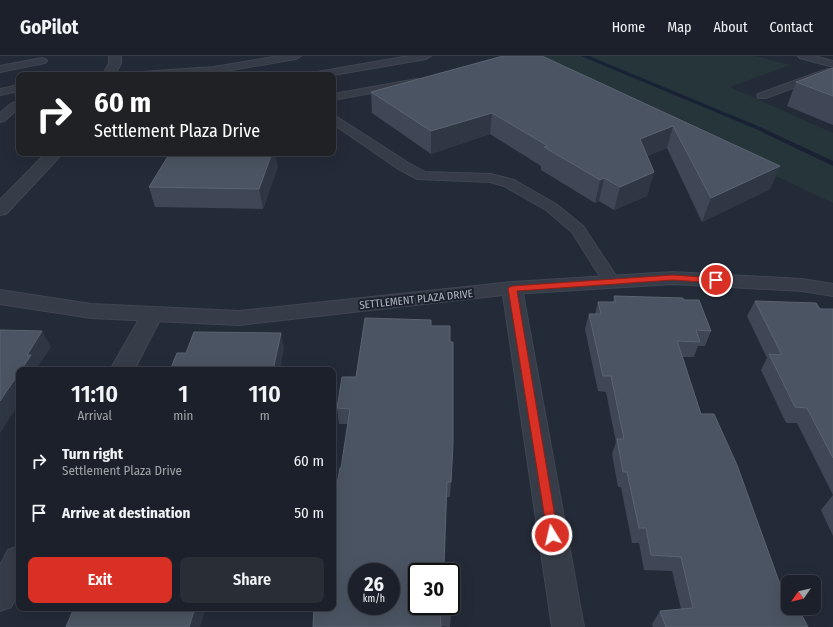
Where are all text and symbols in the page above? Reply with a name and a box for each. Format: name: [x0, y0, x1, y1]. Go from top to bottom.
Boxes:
text: GoPilot: [20, 16, 79, 39]
text: Home: [612, 19, 645, 36]
text: Map: [667, 19, 691, 36]
text: About: [713, 19, 748, 36]
text: Contact: [770, 19, 813, 36]
text: 60 m: [94, 86, 151, 119]
icon: right: [28, 88, 80, 140]
text: Settlement Plaza Drive: [94, 120, 260, 142]
pin: [699, 263, 733, 297]
icon: arrive: [705, 269, 727, 291]
street label: SETTLEMENT PLAZA DRIVE: [359, 287, 474, 312]
text: 11:10: [71, 380, 118, 408]
text: 1: [178, 380, 188, 408]
text: 110: [248, 380, 281, 408]
text: Arrival: [77, 408, 112, 423]
text: min: [173, 408, 193, 423]
text: m: [260, 408, 270, 423]
text: Turn right: [62, 445, 123, 463]
icon: right: [28, 450, 50, 472]
text: 60 m: [294, 452, 324, 470]
text: Settlement Plaza Drive: [62, 463, 182, 478]
icon: arrive: [28, 502, 50, 524]
text: Arrive at destination: [62, 504, 190, 522]
text: 50 m: [294, 504, 324, 522]
position arrow: [531, 514, 573, 556]
button: Exit: [28, 557, 172, 603]
button: Share: [180, 557, 324, 603]
speed limit sign: 30: [408, 563, 460, 615]
text: 26: [364, 572, 384, 596]
north arrow: [781, 575, 821, 615]
map controls: [781, 575, 821, 615]
text: km/h: [363, 593, 385, 605]

